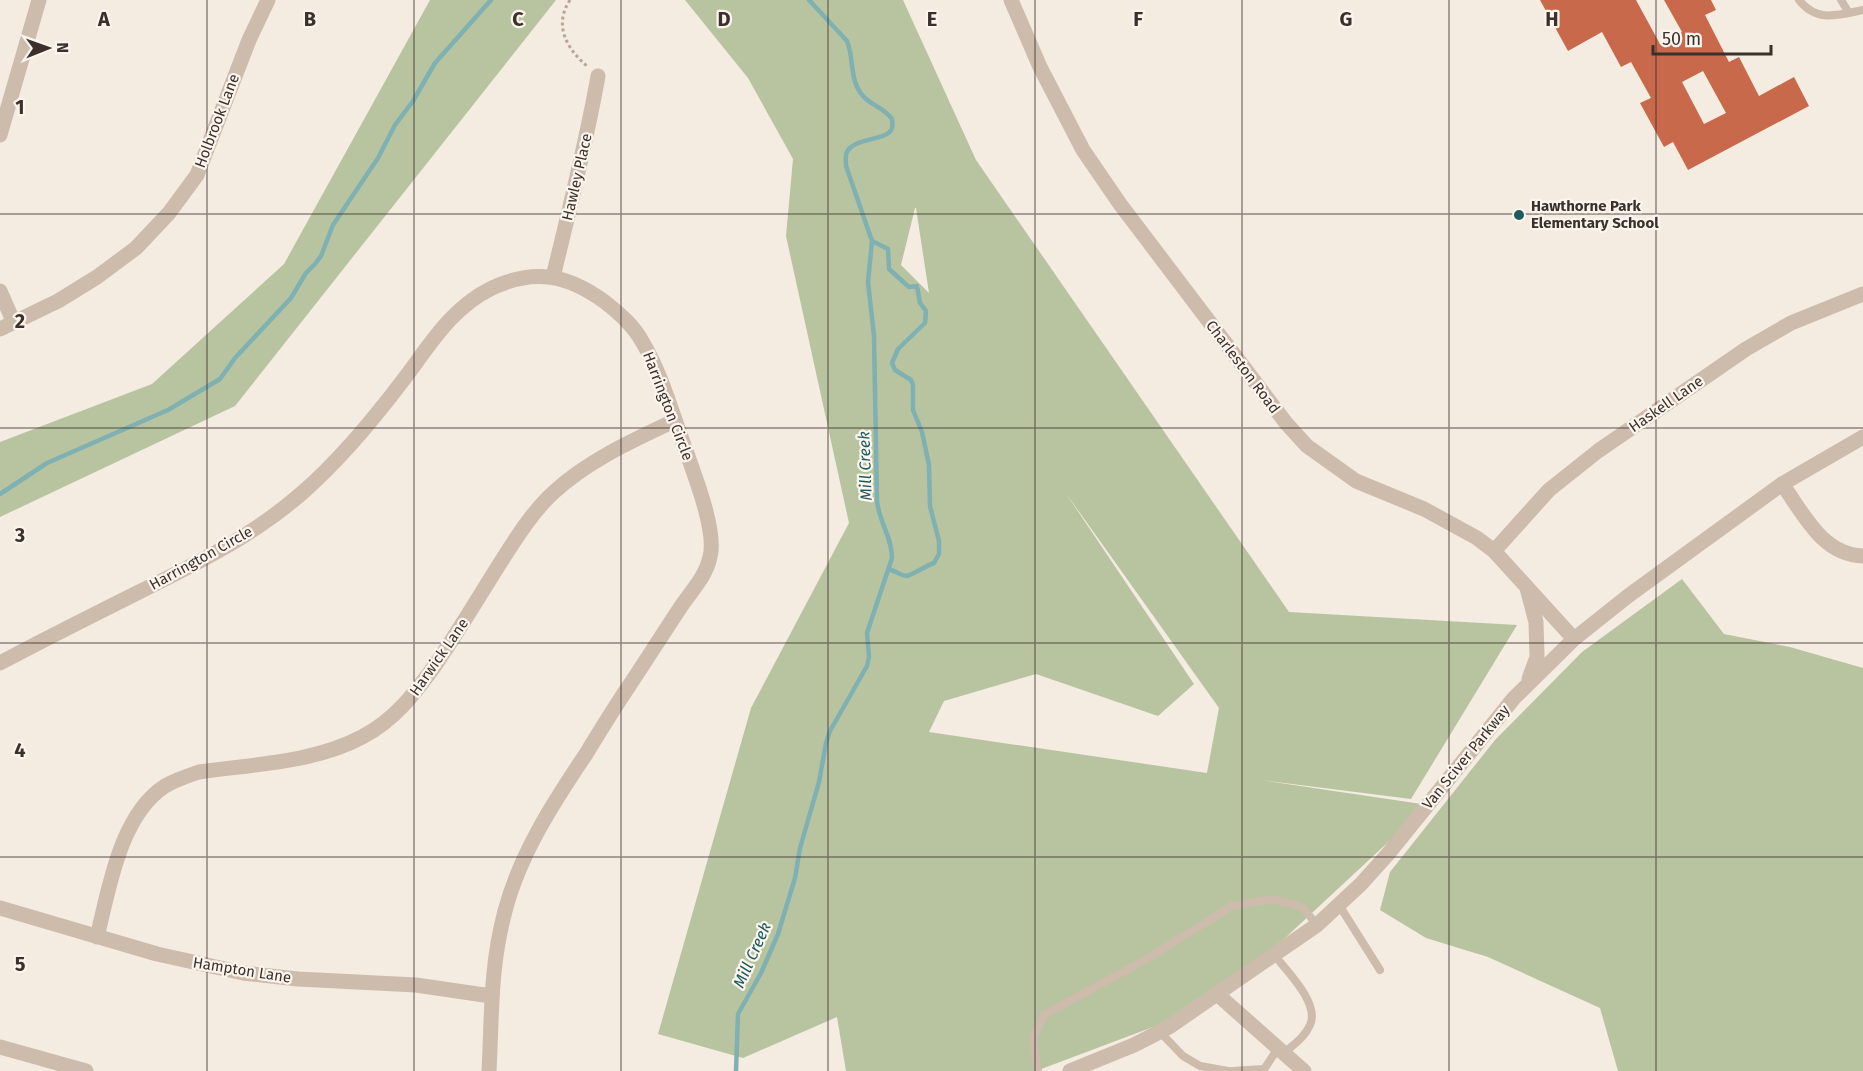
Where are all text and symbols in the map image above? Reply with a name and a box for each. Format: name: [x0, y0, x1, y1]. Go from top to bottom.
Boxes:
text: A: [97, 7, 111, 31]
text: B: [304, 7, 316, 31]
text: C: [512, 7, 524, 31]
text: D: [717, 7, 731, 31]
text: E: [927, 7, 937, 31]
text: F: [1133, 7, 1143, 31]
text: G: [1340, 7, 1352, 31]
text: H: [1545, 7, 1559, 31]
north arrow: [18, 18, 78, 78]
scale bar: [1653, 18, 1772, 56]
text: 50 m: [1662, 28, 1701, 50]
text: N: [53, 42, 72, 53]
street label: Holbrook Lane: [191, 71, 243, 171]
text: 1: [15, 95, 25, 119]
street label: Hawley Place: [558, 132, 596, 222]
place label: Hawthorne Park Elementary School: [1531, 197, 1659, 232]
marker: Hawthorne Park Elementary School: [1512, 208, 1526, 222]
text: 2: [15, 309, 25, 333]
street label: Charleston Road: [1202, 317, 1284, 417]
street label: Harrington Circle: [639, 349, 697, 463]
street label: Haskell Lane: [1626, 372, 1706, 436]
water label: Mill Creek: [854, 431, 876, 501]
street label: Harrington Circle: [146, 522, 256, 594]
text: 3: [14, 523, 25, 547]
street label: Harwick Lane: [406, 615, 472, 699]
street label: Van Sciver Parkway: [1418, 701, 1514, 813]
text: 4: [14, 738, 26, 762]
water label: Mill Creek: [729, 919, 775, 991]
text: 5: [15, 952, 26, 976]
street label: Hampton Lane: [192, 953, 292, 987]

